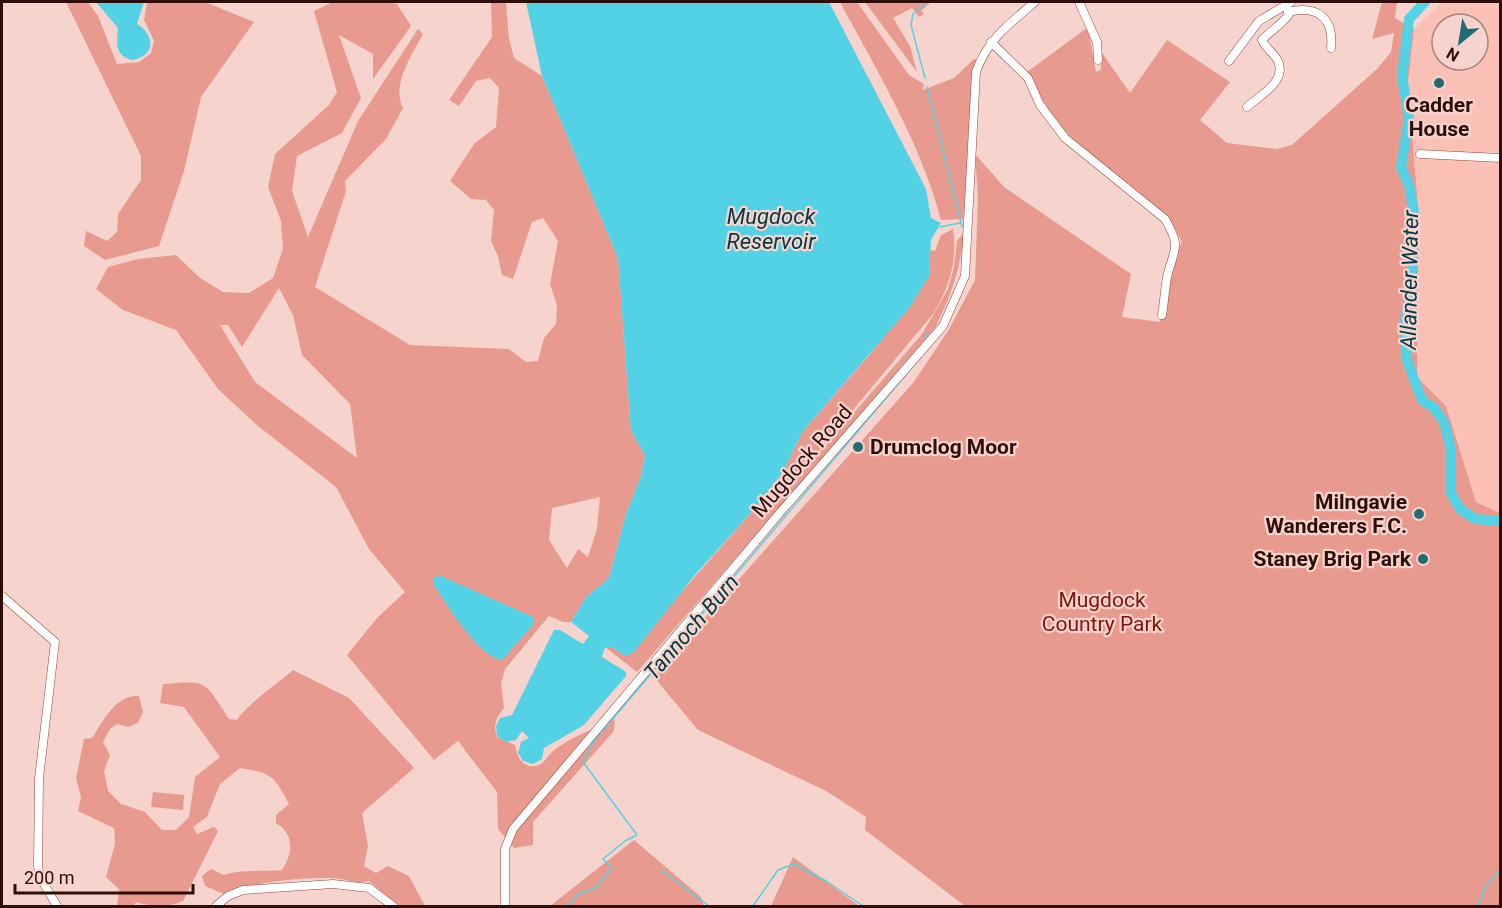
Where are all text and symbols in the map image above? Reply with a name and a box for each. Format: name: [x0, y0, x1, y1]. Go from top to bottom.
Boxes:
north arrow: [1430, 12, 1490, 72]
text: N: [1443, 44, 1462, 66]
marker: Cadder House: [1432, 76, 1446, 90]
place label: Cadder House: [1405, 93, 1473, 141]
water label: Mugdock Reservoir: [727, 204, 816, 254]
water label: Allander Water: [1396, 209, 1423, 351]
street label: Mugdock Road: [747, 400, 857, 522]
place label: Drumclog Moor: [870, 435, 1017, 459]
marker: Drumclog Moor: [851, 440, 865, 454]
place label: Milngavie Wanderers F.C.: [1265, 490, 1407, 538]
marker: Milngavie Wanderers F.C.: [1412, 507, 1426, 521]
place label: Staney Brig Park: [1254, 547, 1412, 571]
marker: Staney Brig Park: [1416, 552, 1430, 566]
water label: Tannoch Burn: [639, 570, 744, 685]
park label: Mugdock Country Park: [1042, 588, 1163, 636]
scale bar: [15, 857, 194, 895]
text: 200 m: [24, 867, 75, 888]

